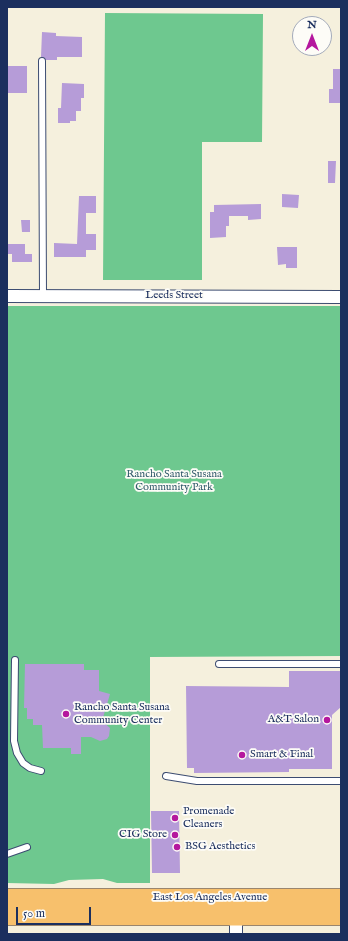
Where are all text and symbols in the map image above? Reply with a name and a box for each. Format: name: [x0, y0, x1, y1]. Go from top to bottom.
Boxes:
north arrow: [292, 16, 332, 56]
text: N: [307, 18, 317, 32]
street label: Leeds Street: [145, 289, 203, 303]
park label: Rancho Santa Susana Community Park: [126, 468, 222, 494]
place label: Rancho Santa Susana Community Center: [74, 701, 170, 727]
marker: Rancho Santa Susana Community Center: [61, 709, 71, 719]
place label: A&T Salon: [268, 713, 319, 727]
marker: A&T Salon: [322, 715, 332, 725]
place label: Smart & Final: [250, 748, 313, 762]
marker: Smart & Final: [237, 750, 247, 760]
place label: Promenade Cleaners: [183, 805, 234, 831]
marker: Promenade Cleaners: [170, 813, 180, 823]
place label: CIG Store: [119, 828, 167, 842]
marker: CIG Store: [170, 830, 180, 840]
place label: BSG Aesthetics: [185, 840, 255, 854]
marker: BSG Aesthetics: [172, 842, 182, 852]
street label: East Los Angeles Avenue: [153, 891, 267, 905]
scale bar: [18, 899, 93, 925]
text: 50 m: [23, 906, 45, 921]

